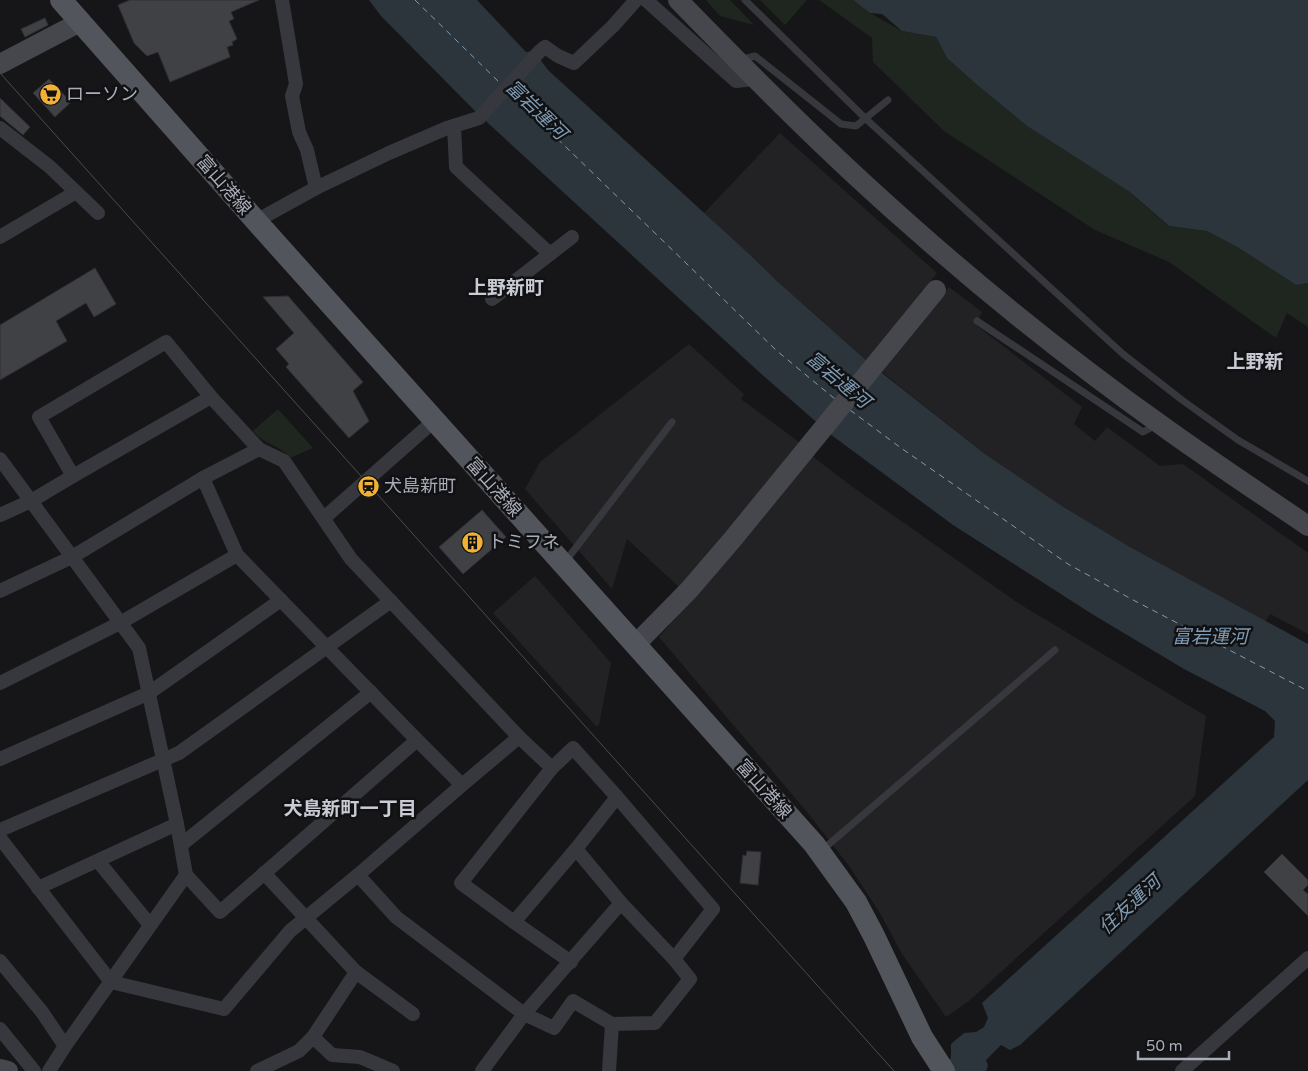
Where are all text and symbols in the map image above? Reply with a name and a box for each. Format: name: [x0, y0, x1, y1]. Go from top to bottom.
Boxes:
water label: 富岩運河: [501, 76, 574, 147]
supermarket icon: ローソン: [38, 82, 62, 106]
place label: ローソン: [66, 83, 138, 105]
street label: 富山港線: [192, 151, 256, 219]
district label: 上野新町: [468, 277, 544, 299]
water label: 富岩運河: [802, 347, 877, 415]
district label: 上野新: [1226, 351, 1284, 373]
street label: 富山港線: [462, 453, 526, 521]
station icon: 犬島新町: [356, 474, 380, 498]
place label: 犬島新町: [384, 475, 456, 497]
building icon: トミフネ: [460, 530, 484, 554]
place label: トミフネ: [488, 531, 560, 553]
water label: 富岩運河: [1172, 626, 1252, 648]
street label: 富山港線: [732, 755, 796, 823]
district label: 犬島新町一丁目: [283, 798, 417, 820]
water label: 住友運河: [1095, 868, 1168, 939]
scale bar: [1138, 1028, 1229, 1060]
text: 50 m: [1146, 1037, 1183, 1055]

